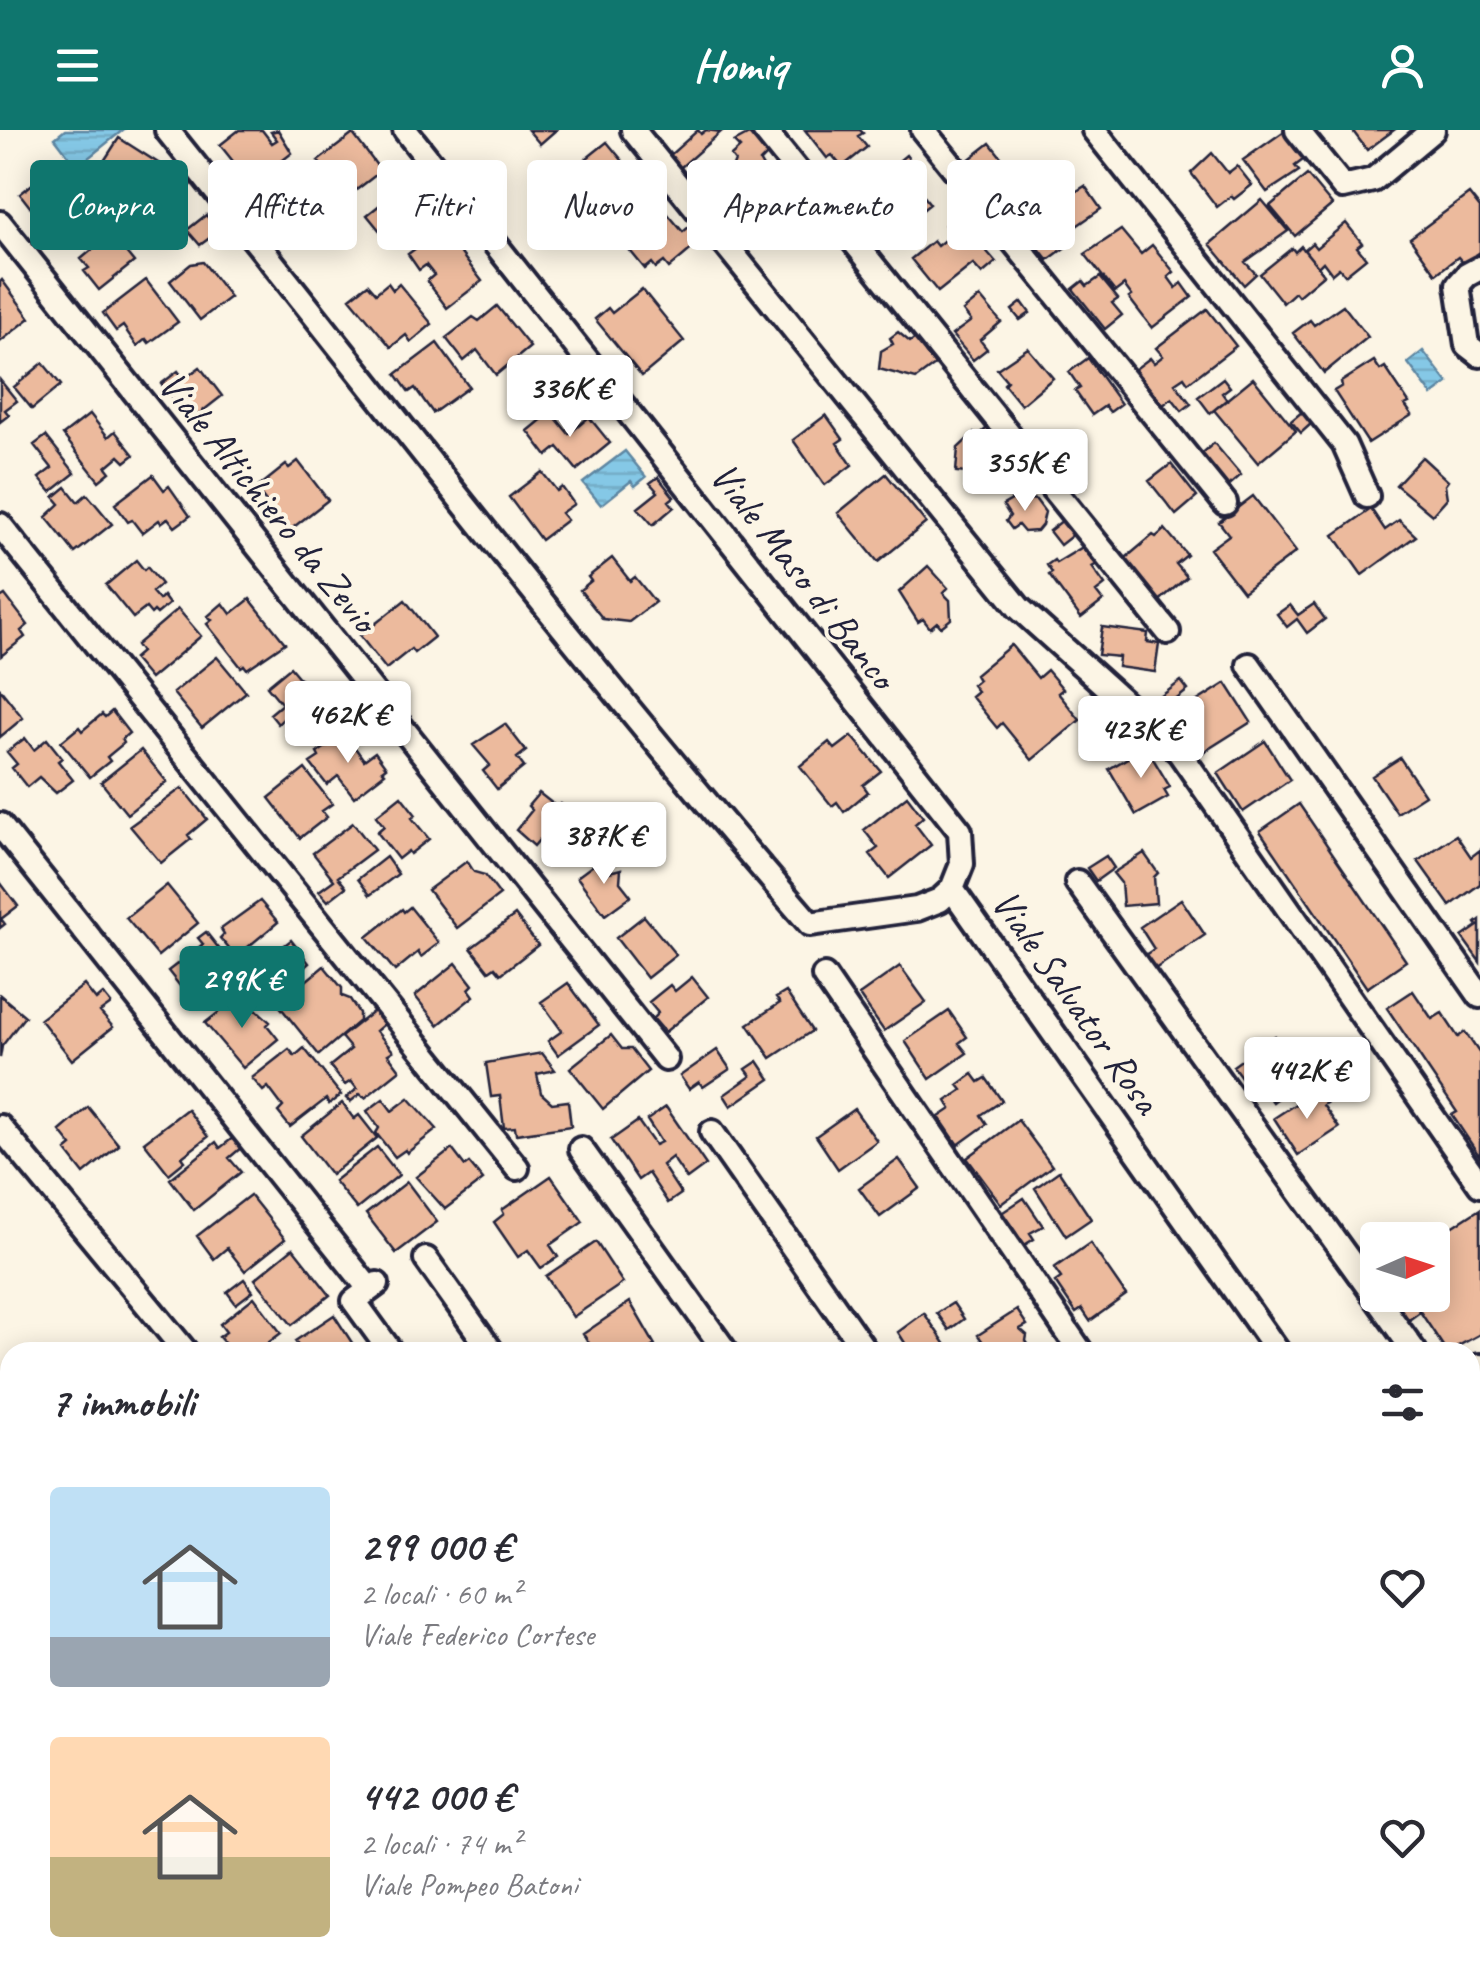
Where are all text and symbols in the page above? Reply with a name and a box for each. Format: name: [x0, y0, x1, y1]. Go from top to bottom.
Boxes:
text: Homiq: [693, 37, 787, 94]
icon: menu: [50, 38, 105, 93]
icon: person: [1375, 38, 1430, 93]
chip: Compra: [30, 160, 188, 250]
chip: Affitta: [208, 160, 357, 250]
chip: Filtri: [377, 160, 507, 250]
chip: Nuovo: [527, 160, 667, 250]
chip: Appartamento: [687, 160, 927, 250]
chip: Casa: [947, 160, 1075, 250]
pin: 336K €: [489, 355, 651, 440]
street label: Viale Altichiero da Zevio: [148, 361, 391, 645]
text: 336K €: [529, 367, 611, 408]
pin: 355K €: [944, 429, 1106, 514]
text: 355K €: [985, 441, 1065, 482]
street label: Viale Maso di Banco: [699, 452, 910, 702]
pin: 462K €: [267, 681, 429, 766]
text: 462K €: [307, 693, 389, 734]
pin: 423K €: [1060, 696, 1222, 781]
text: 423K €: [1100, 708, 1182, 749]
pin: 387K €: [523, 802, 685, 887]
text: 387K €: [563, 814, 645, 855]
street label: Viale Salvator Rosa: [981, 880, 1173, 1126]
pin: 299K €: [161, 946, 323, 1031]
text: 299K €: [202, 958, 282, 999]
pin: 442K €: [1226, 1037, 1388, 1122]
text: 442K €: [1266, 1049, 1348, 1090]
north arrow: [1360, 1222, 1450, 1312]
map controls: [1360, 1222, 1450, 1312]
icon: filters: [1375, 1375, 1430, 1430]
text: 7 immobili: [50, 1376, 195, 1429]
text: 299 000 €: [360, 1520, 512, 1573]
icon: home: [130, 1527, 250, 1647]
icon: heart: [1375, 1560, 1430, 1615]
text: 2 locali · 60 m²: [360, 1573, 520, 1614]
text: Viale Federico Cortese: [360, 1614, 594, 1655]
text: 442 000 €: [360, 1770, 513, 1823]
icon: home: [130, 1777, 250, 1897]
icon: heart: [1375, 1810, 1430, 1865]
text: 2 locali · 74 m²: [360, 1823, 520, 1864]
text: Viale Pompeo Batoni: [360, 1864, 578, 1905]

